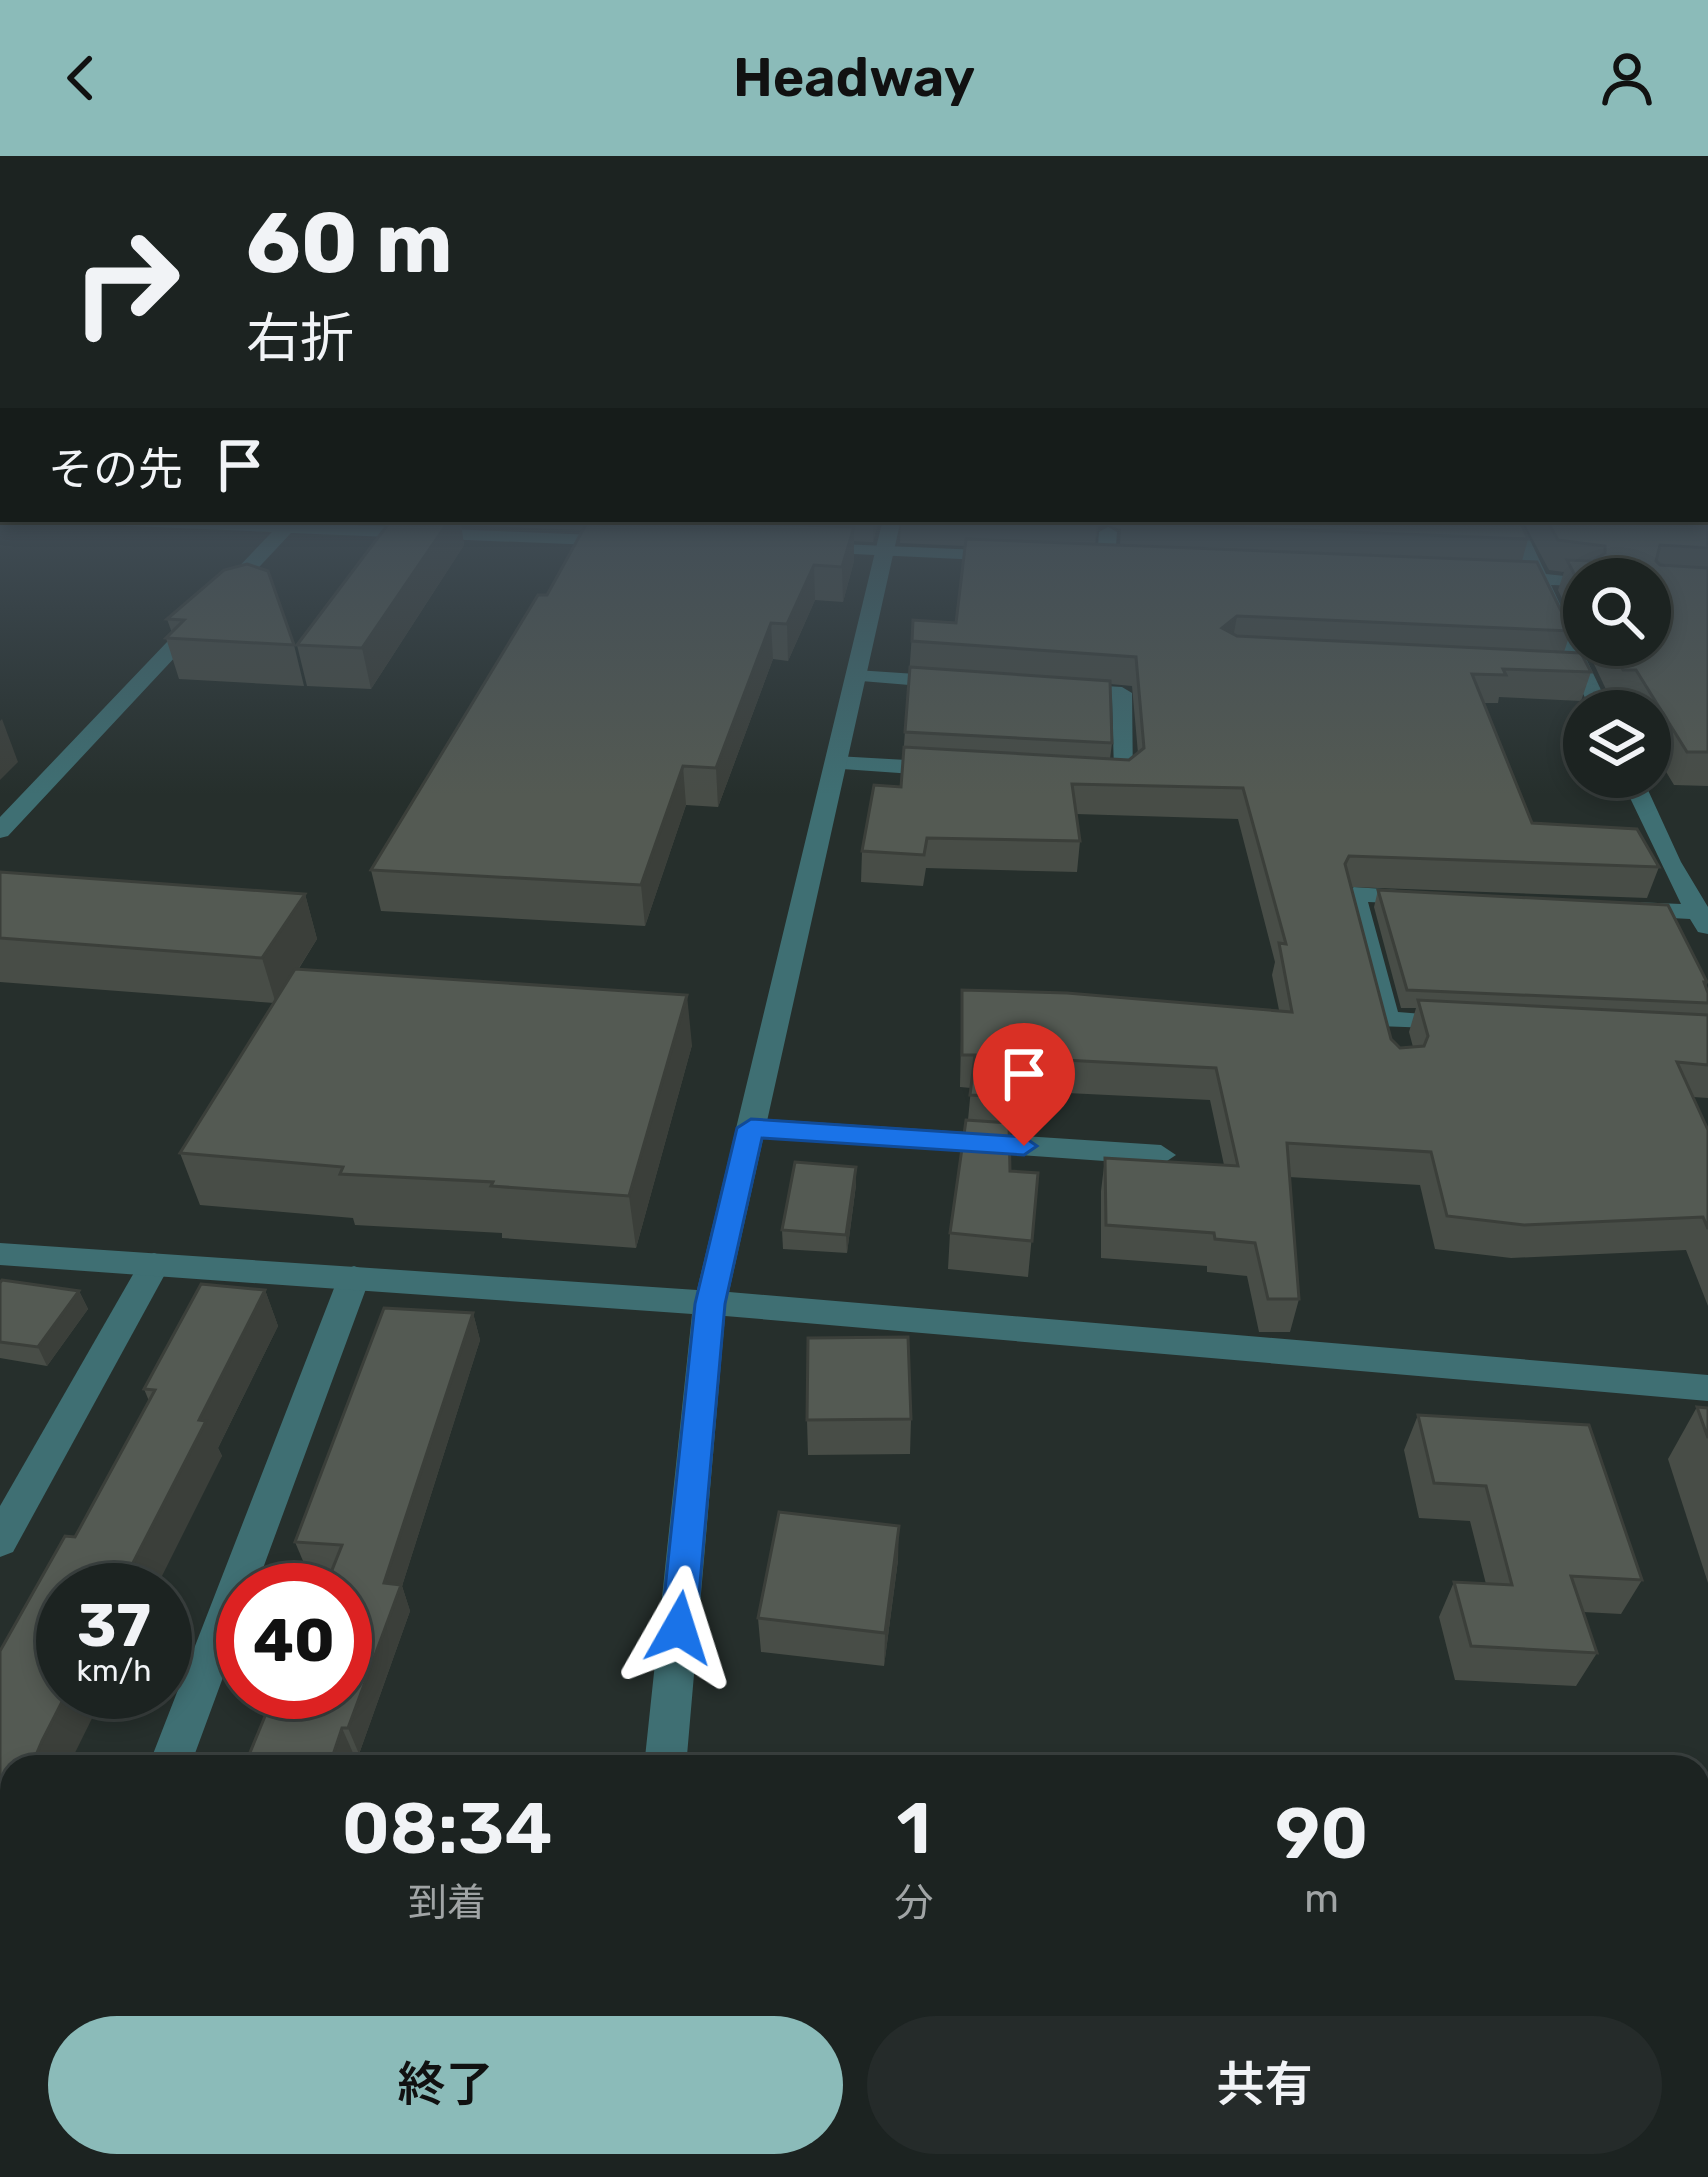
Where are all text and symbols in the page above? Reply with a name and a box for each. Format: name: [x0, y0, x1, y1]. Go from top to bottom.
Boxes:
icon: back: [48, 45, 114, 111]
icon: person: [1594, 45, 1660, 111]
text: Headway: [733, 46, 975, 110]
text: 60 m: [246, 193, 453, 293]
icon: right: [48, 204, 204, 360]
text: 右折: [246, 307, 354, 371]
icon: arrive: [207, 432, 273, 498]
text: その先: [48, 443, 183, 496]
map controls: [1563, 558, 1671, 798]
button: search: [1563, 558, 1671, 666]
button: layers: [1563, 690, 1671, 798]
pin: [973, 1023, 1075, 1146]
icon: arrive: [991, 1041, 1057, 1107]
speed limit sign: 40: [216, 1563, 372, 1719]
position arrow: [616, 1565, 742, 1691]
text: 37: [77, 1590, 151, 1661]
text: km/h: [77, 1653, 151, 1689]
text: 08:34: [342, 1786, 553, 1871]
text: 1: [896, 1786, 931, 1871]
text: 90: [1275, 1791, 1368, 1876]
text: m: [1304, 1876, 1339, 1922]
text: 到着: [408, 1880, 486, 1926]
text: 分: [894, 1880, 933, 1926]
button: 終了: [48, 2016, 843, 2154]
button: 共有: [867, 2016, 1662, 2154]

